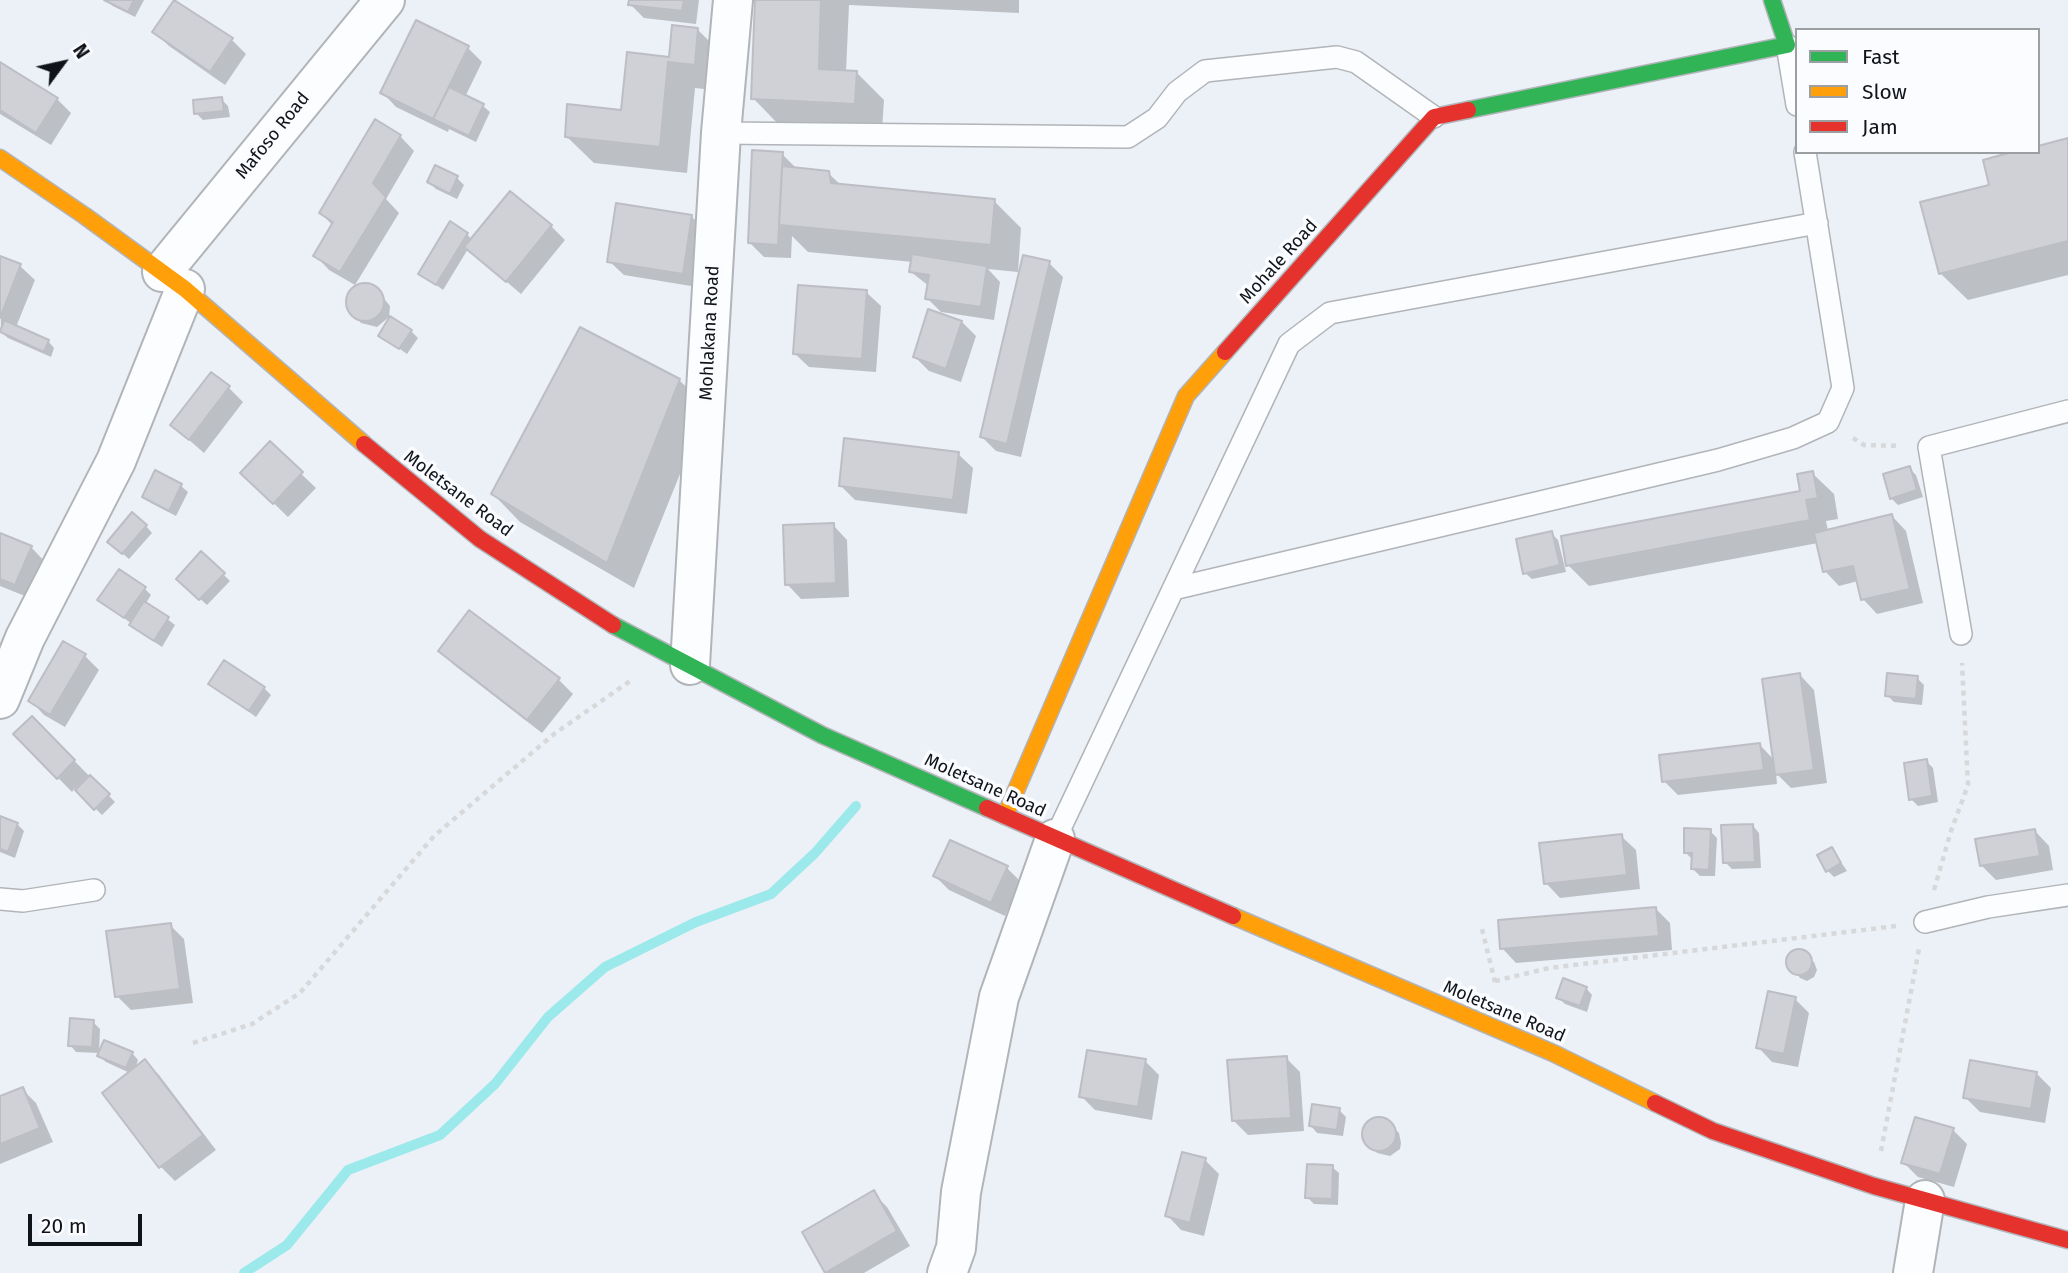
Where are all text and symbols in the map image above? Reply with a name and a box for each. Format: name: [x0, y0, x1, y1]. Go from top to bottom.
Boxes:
north arrow: [28, 28, 98, 98]
legend: [1795, 28, 2040, 154]
text: N: [68, 40, 94, 63]
text: Fast: [1862, 44, 1900, 70]
text: Slow: [1862, 79, 1907, 105]
street label: Mafoso Road: [231, 88, 315, 184]
text: Jam: [1862, 114, 1898, 140]
street label: Mohale Road: [1236, 215, 1322, 309]
street label: Mohlakana Road: [696, 265, 724, 401]
street label: Moletsane Road: [399, 446, 517, 542]
street label: Moletsane Road: [921, 750, 1049, 822]
street label: Moletsane Road: [1440, 977, 1568, 1047]
scale bar: [32, 1200, 145, 1244]
text: 20 m: [41, 1213, 87, 1239]

